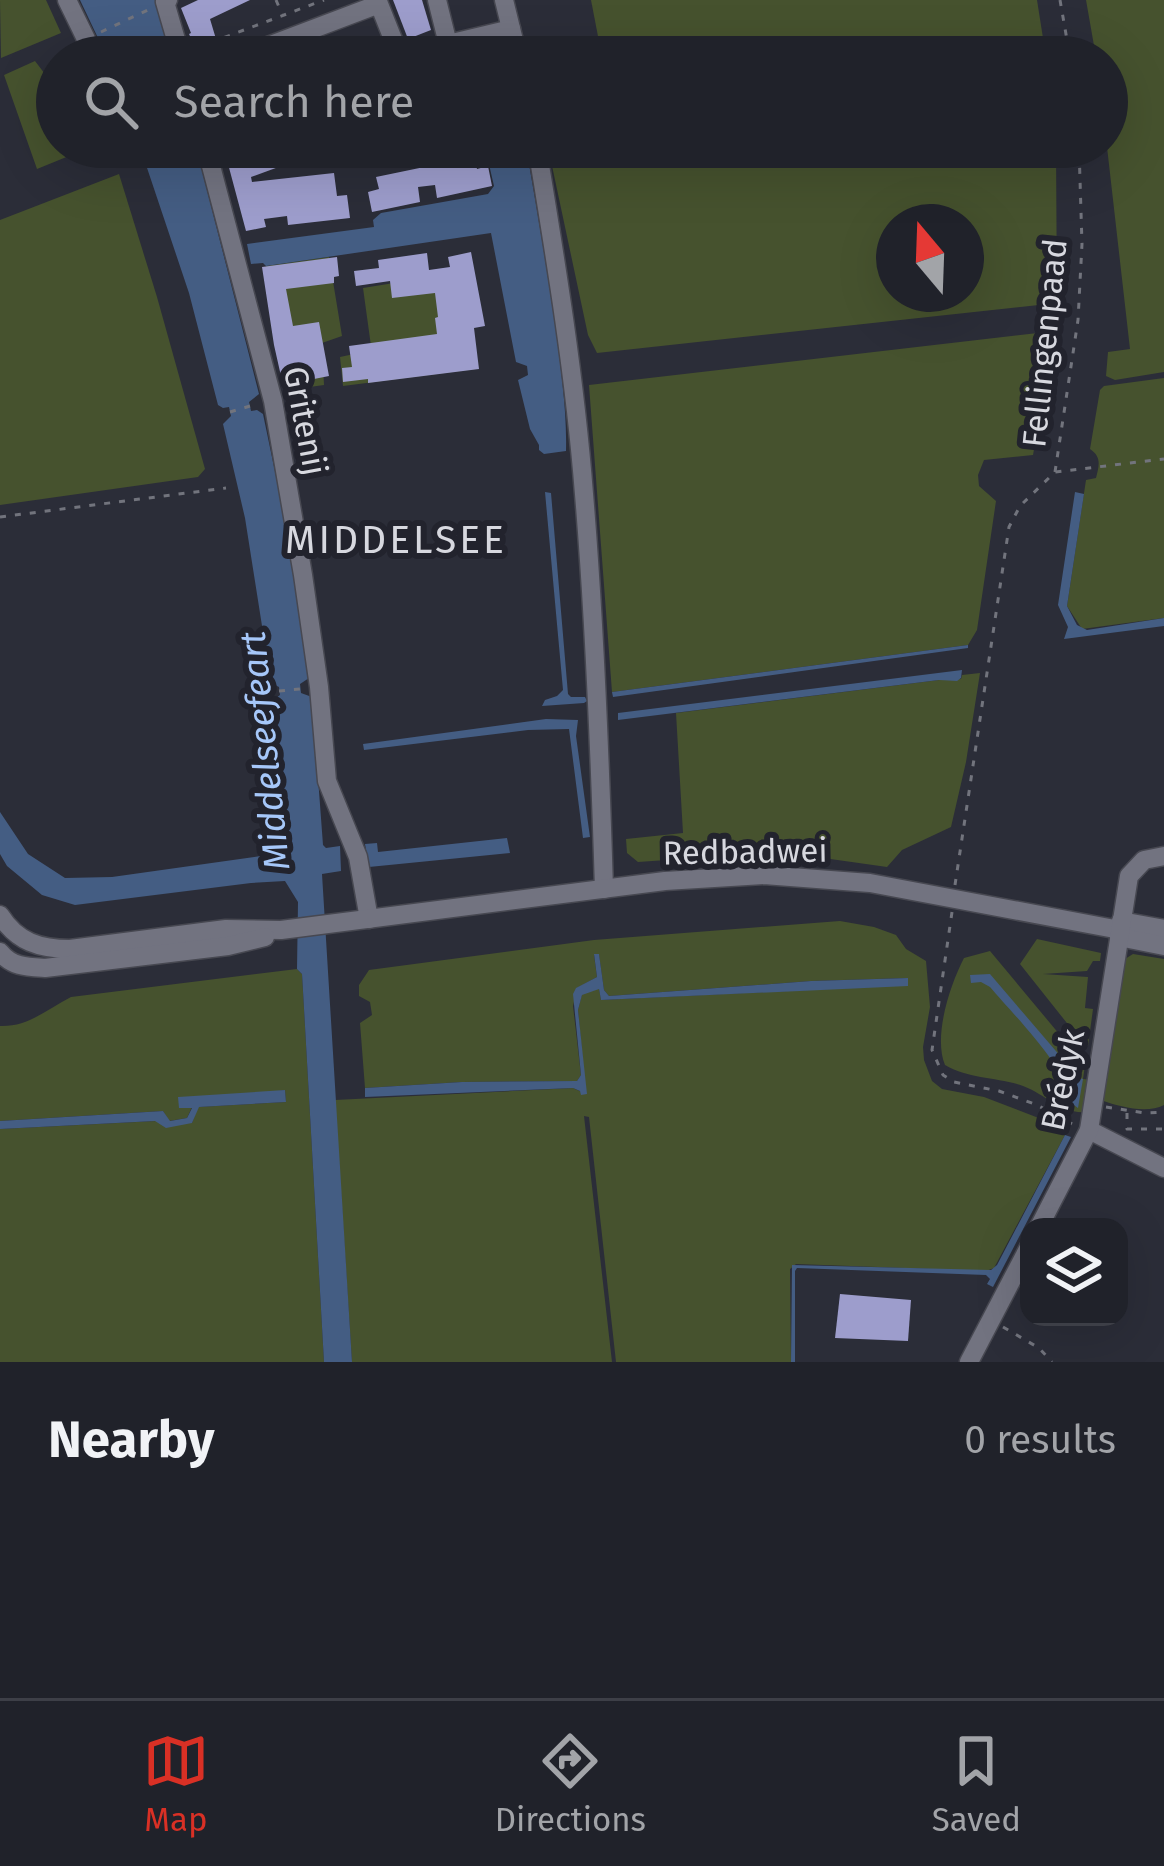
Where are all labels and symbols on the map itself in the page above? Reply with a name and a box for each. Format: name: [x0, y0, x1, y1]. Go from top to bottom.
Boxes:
north arrow: [876, 204, 984, 312]
street label: Fellingenpaad: [1014, 237, 1076, 449]
street label: Gritenij: [275, 363, 335, 479]
district label: MIDDELSEE: [285, 517, 507, 563]
water label: Middelseefeart: [231, 629, 299, 872]
street label: Redbadwei: [662, 831, 828, 873]
street label: Brédyk: [1033, 1026, 1093, 1134]

